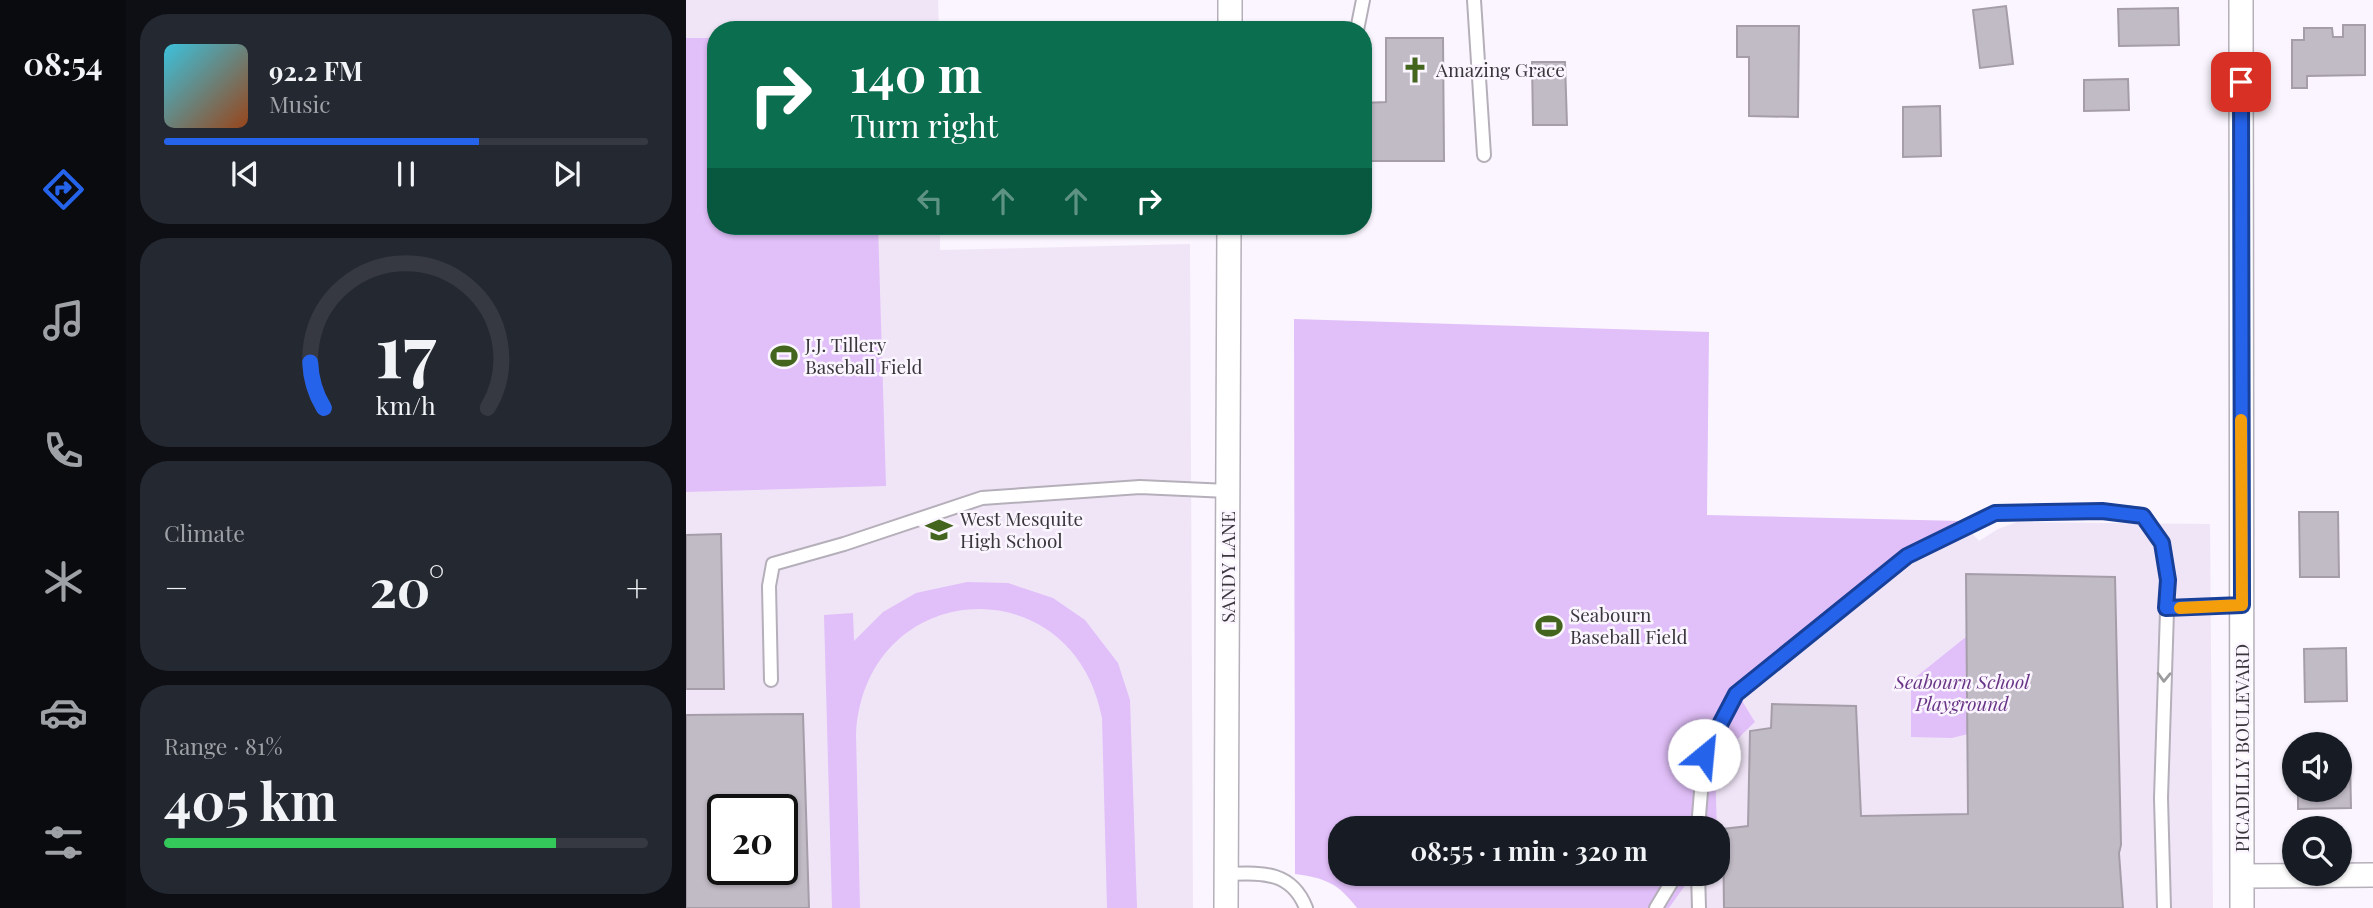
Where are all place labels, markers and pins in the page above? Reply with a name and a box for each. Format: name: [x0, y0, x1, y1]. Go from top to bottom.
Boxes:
pin: [2211, 52, 2271, 112]
church icon: Amazing Grace: [1400, 55, 1430, 85]
place label: Amazing Grace: [1435, 56, 1565, 82]
place label: J.J. Tillery Baseball Field: [804, 331, 922, 379]
sports icon: J.J. Tillery Baseball Field: [769, 341, 799, 371]
place label: West Mesquite High School: [959, 505, 1083, 553]
school or university icon: West Mesquite High School: [924, 515, 954, 545]
place label: Seabourn Baseball Field: [1570, 601, 1687, 649]
sports icon: Seabourn Baseball Field: [1534, 611, 1564, 641]

